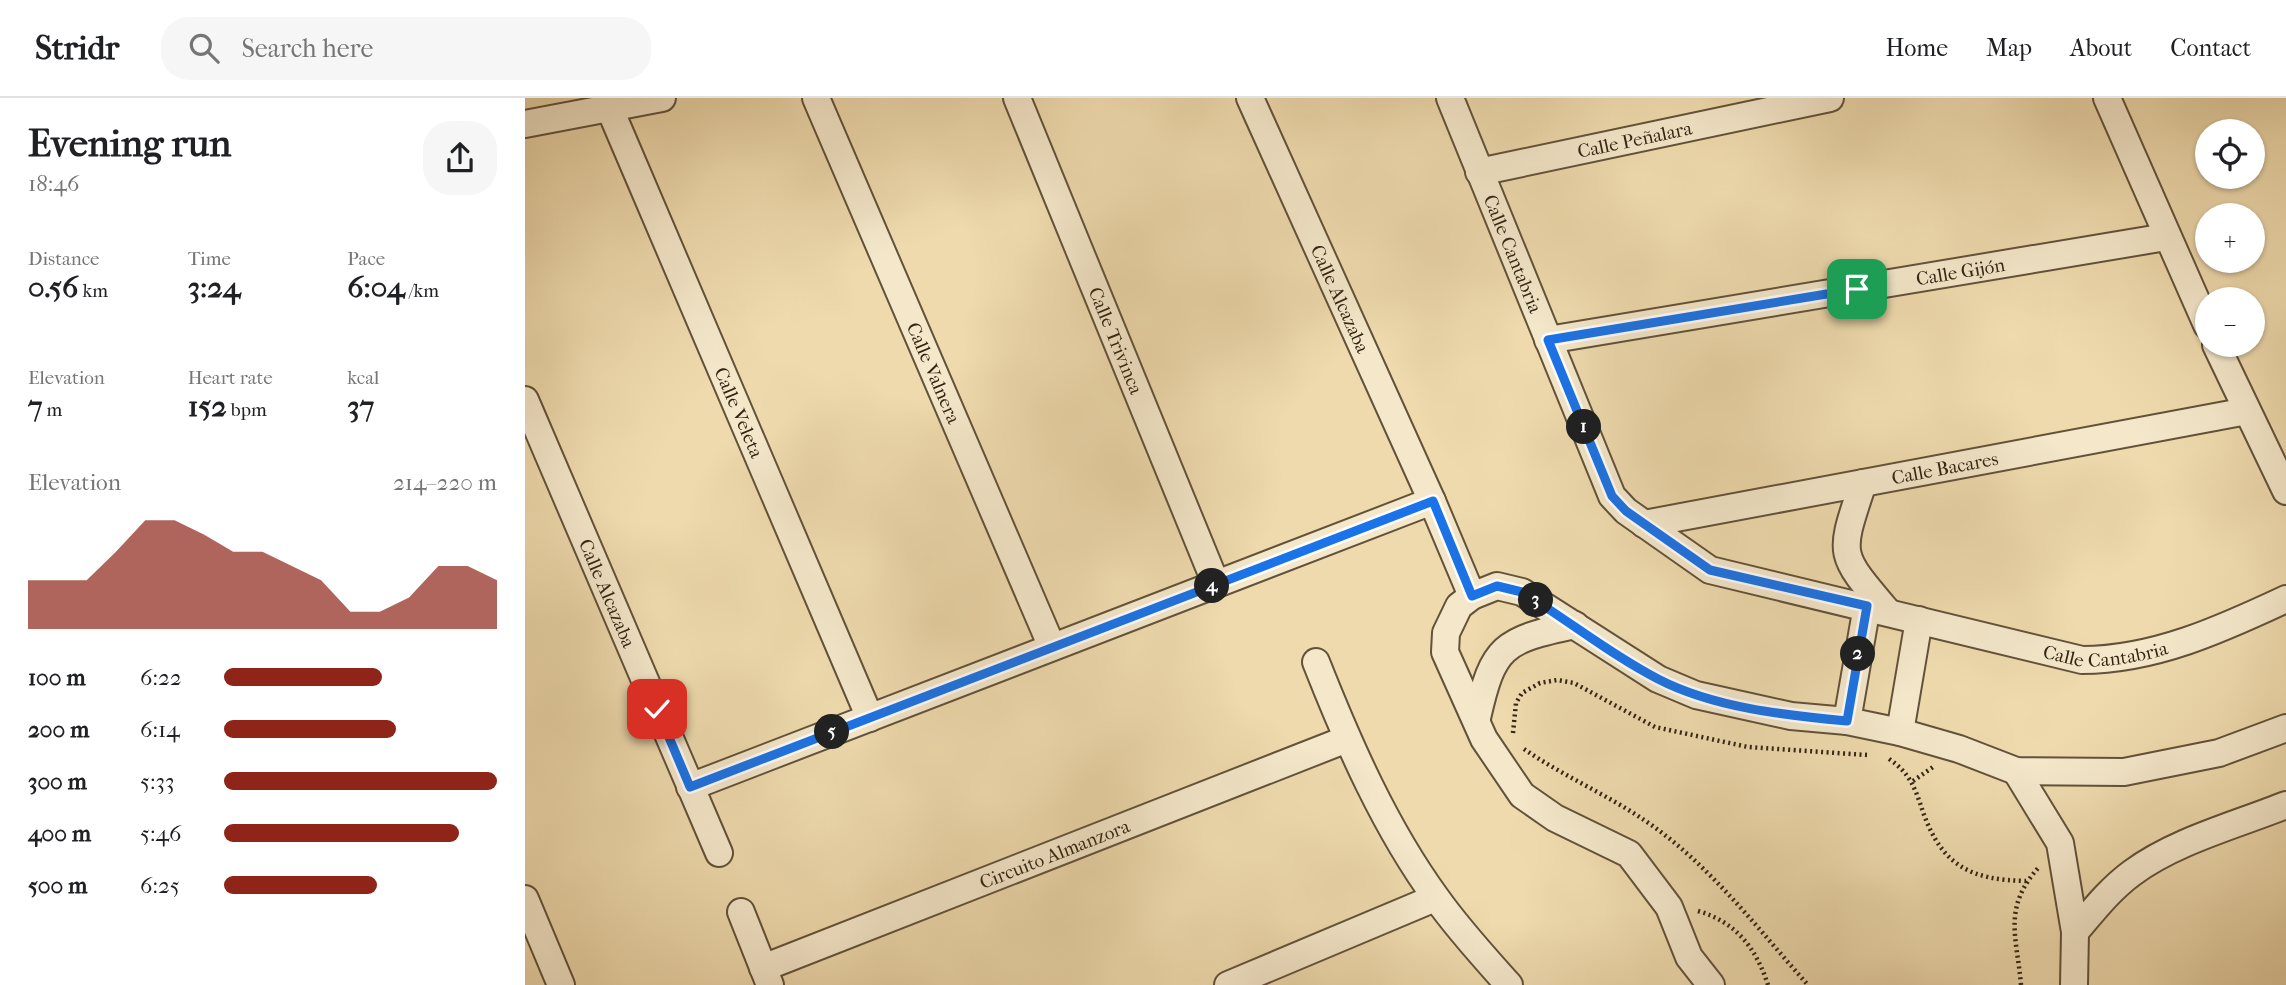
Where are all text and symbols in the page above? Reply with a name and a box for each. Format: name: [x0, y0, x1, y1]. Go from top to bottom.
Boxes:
search box: [161, 17, 651, 80]
text: Stridr: [35, 29, 119, 68]
icon: search: [185, 29, 223, 67]
text: Search here: [241, 33, 373, 64]
text: Home: [1886, 34, 1948, 62]
text: Map: [1986, 34, 2032, 62]
text: About: [2070, 34, 2132, 62]
text: Contact: [2170, 34, 2251, 62]
street label: Calle Peñalara: [1575, 117, 1694, 163]
map controls: [2195, 119, 2265, 357]
button: locate: [2195, 119, 2265, 189]
text: Evening run: [28, 121, 231, 166]
button: share: [423, 121, 497, 195]
text: 18:46: [28, 170, 79, 197]
street label: Calle Cantabria: [1478, 192, 1546, 317]
button: +: [2195, 203, 2265, 273]
street label: Calle Alcazaba: [1306, 242, 1374, 357]
text: Distance: [28, 248, 99, 270]
text: Time: [188, 248, 231, 270]
text: Pace: [347, 248, 385, 270]
street label: Calle Gijón: [1914, 254, 2007, 291]
pin: [1827, 259, 1887, 319]
text: 0.56: [28, 270, 78, 305]
text: 3:24: [188, 270, 240, 305]
text: 6:04: [347, 270, 405, 305]
icon: arrive: [1838, 270, 1876, 308]
text: km: [78, 280, 108, 302]
text: /km: [405, 280, 439, 302]
street label: Calle Trivinca: [1084, 284, 1147, 398]
button: −: [2195, 287, 2265, 357]
street label: Calle Valnera: [902, 319, 965, 427]
street label: Calle Veleta: [709, 364, 768, 461]
text: Elevation: [28, 367, 105, 389]
text: Heart rate: [188, 367, 273, 389]
text: kcal: [347, 367, 379, 389]
text: 7: [28, 389, 42, 424]
text: 152: [188, 389, 227, 424]
text: 37: [347, 389, 374, 424]
text: m: [42, 399, 62, 421]
text: bpm: [227, 399, 267, 421]
pin: 1: [1567, 410, 1601, 444]
text: 1: [1580, 415, 1587, 437]
street label: Calle Bacares: [1890, 448, 2000, 489]
text: Elevation: [28, 469, 121, 496]
text: 214–220 m: [393, 469, 497, 496]
street label: Calle Alcazaba: [574, 536, 640, 651]
pin: 4: [1195, 568, 1229, 603]
text: 4: [1206, 574, 1217, 596]
pin: 3: [1518, 582, 1553, 618]
text: 3: [1532, 588, 1539, 610]
pin: 2: [1841, 636, 1875, 672]
street label: Calle Cantabria: [2041, 637, 2170, 672]
text: 2: [1853, 642, 1862, 664]
text: 100 m: [28, 664, 86, 691]
text: 6:22: [140, 664, 182, 691]
pin: [627, 679, 687, 739]
icon: check: [638, 690, 676, 728]
pin: 5: [815, 714, 849, 750]
text: 200 m: [28, 716, 89, 743]
text: 6:14: [140, 716, 180, 743]
text: 5: [827, 720, 836, 742]
text: 300 m: [28, 768, 87, 795]
text: 5:33: [140, 768, 174, 795]
street label: Circuito Almanzora: [976, 815, 1133, 894]
text: 400 m: [28, 820, 91, 847]
text: 5:46: [140, 820, 182, 847]
text: 500 m: [28, 872, 87, 899]
text: 6:25: [140, 872, 180, 899]

